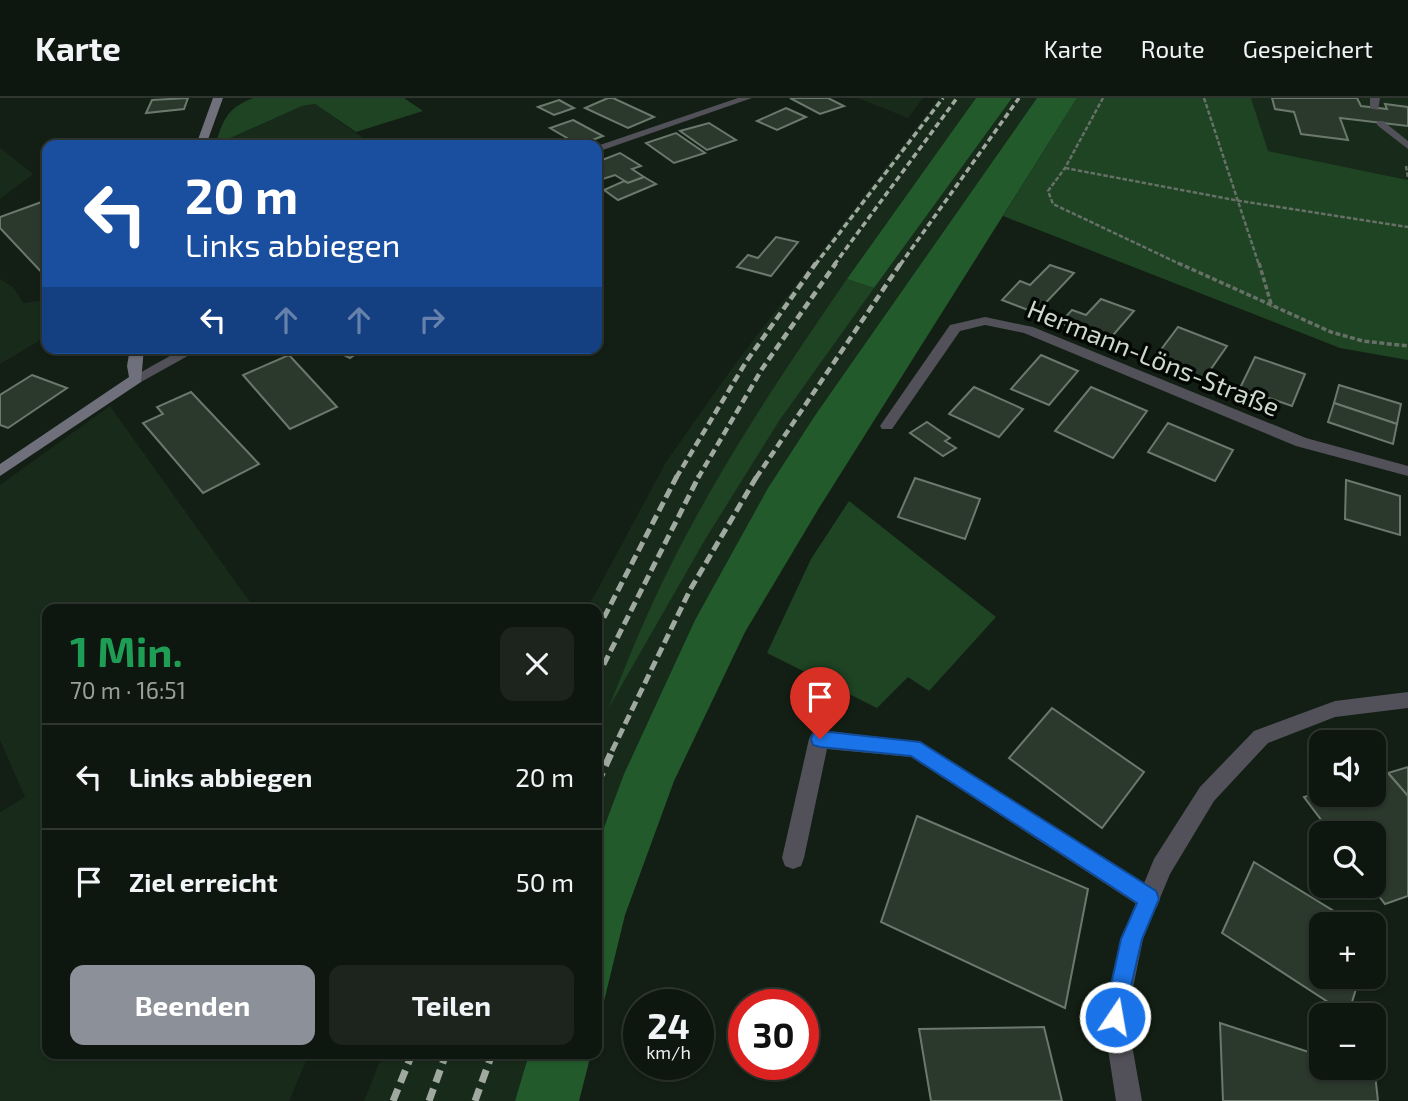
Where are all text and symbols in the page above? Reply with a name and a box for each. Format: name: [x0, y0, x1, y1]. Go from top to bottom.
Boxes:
text: Karte: [35, 28, 121, 68]
text: Karte: [1044, 34, 1103, 63]
text: Route: [1141, 34, 1205, 63]
text: Gespeichert: [1243, 34, 1373, 63]
text: 20 m: [185, 165, 298, 224]
icon: left: [70, 168, 161, 259]
text: Links abbiegen: [185, 225, 400, 263]
street label: Hermann-Löns-Straße: [1023, 292, 1285, 422]
icon: left: [194, 301, 232, 339]
icon: ahead: [267, 301, 305, 339]
icon: ahead: [340, 301, 378, 339]
icon: right: [413, 301, 451, 339]
text: 1 Min.: [70, 625, 183, 675]
button: close: [500, 627, 574, 701]
pin: [790, 667, 850, 739]
text: 70 m · 16:51: [70, 676, 186, 704]
icon: arrive: [801, 678, 839, 716]
map controls: [1309, 730, 1386, 1080]
button: sound: [1309, 730, 1386, 807]
icon: left: [70, 758, 108, 796]
text: Links abbiegen: [129, 761, 313, 792]
text: 20 m: [515, 761, 574, 792]
button: search: [1309, 821, 1386, 898]
icon: arrive: [70, 863, 108, 901]
text: Ziel erreicht: [129, 866, 278, 897]
text: 50 m: [516, 866, 574, 897]
button: +: [1309, 912, 1386, 989]
button: Beenden: [70, 965, 315, 1045]
button: Teilen: [329, 965, 574, 1045]
position arrow: [1078, 980, 1152, 1054]
speed limit sign: 30: [728, 989, 819, 1080]
button: −: [1309, 1003, 1386, 1080]
text: 24: [647, 1004, 690, 1046]
text: km/h: [646, 1041, 691, 1063]

